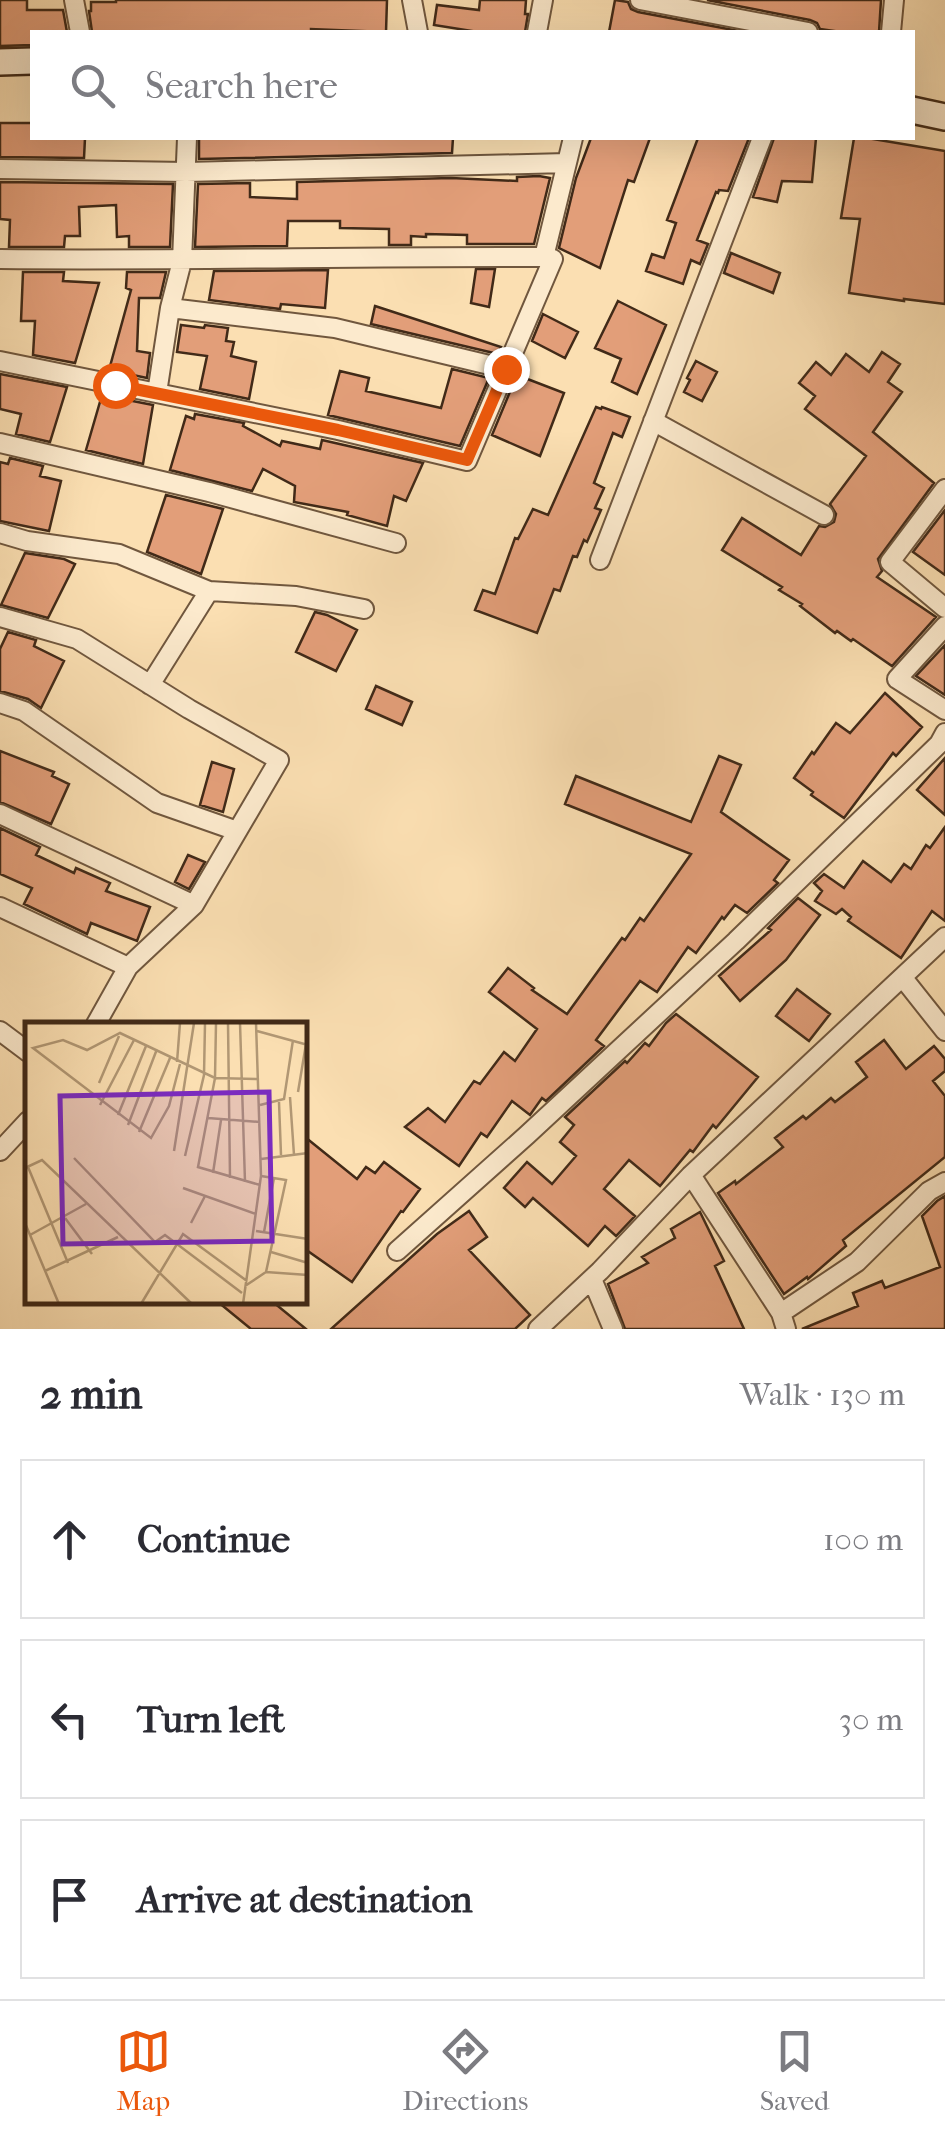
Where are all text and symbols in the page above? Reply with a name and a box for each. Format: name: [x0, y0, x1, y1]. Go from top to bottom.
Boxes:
search box: [30, 30, 915, 140]
icon: search: [65, 58, 120, 113]
text: Search here: [145, 63, 338, 108]
route end: [484, 347, 530, 393]
route start: [93, 363, 139, 409]
inset map: [25, 1022, 308, 1304]
text: 2 min: [40, 1370, 142, 1419]
text: Walk · 130 m: [740, 1376, 905, 1413]
icon: ahead: [42, 1512, 97, 1567]
text: Continue: [137, 1517, 290, 1562]
text: 100 m: [823, 1521, 903, 1558]
icon: left: [42, 1692, 97, 1747]
text: Turn left: [137, 1697, 285, 1742]
text: 30 m: [839, 1701, 903, 1738]
icon: arrive: [42, 1872, 97, 1927]
text: Arrive at destination: [137, 1877, 473, 1922]
tab: Map: [116, 2024, 171, 2117]
tab: Directions: [402, 2024, 528, 2117]
tab: Saved: [760, 2024, 829, 2117]

